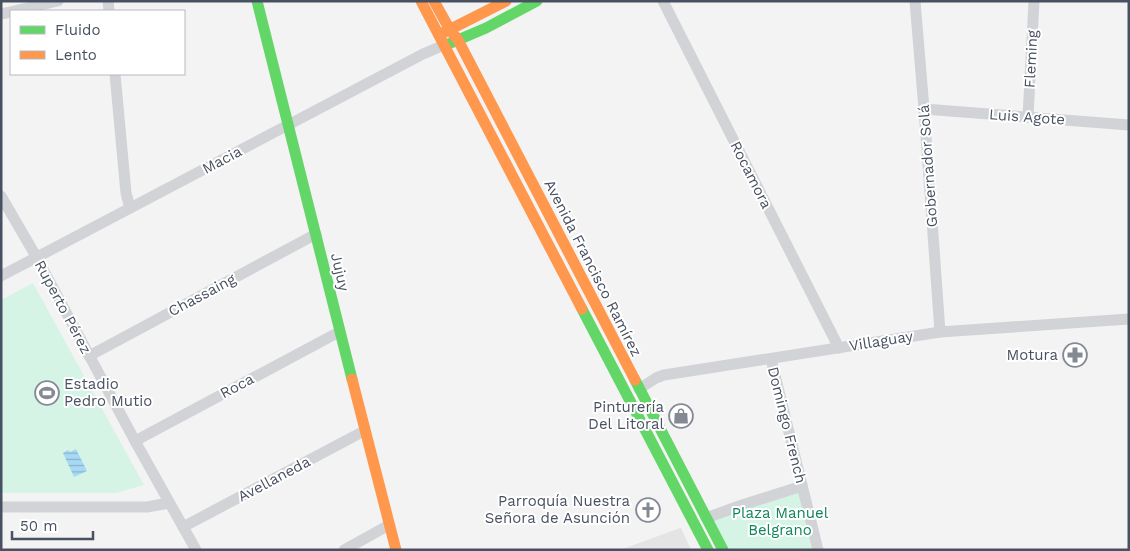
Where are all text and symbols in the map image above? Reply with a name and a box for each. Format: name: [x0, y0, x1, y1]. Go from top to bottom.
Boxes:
legend: [10, 10, 185, 75]
text: Fluido: [55, 21, 100, 39]
street label: Fleming: [1020, 30, 1042, 88]
text: Lento: [55, 46, 97, 64]
street label: Gobernador Solá: [915, 104, 941, 228]
street label: Luis Agote: [988, 105, 1066, 129]
street label: Rocamora: [726, 138, 776, 212]
street label: Macia: [199, 142, 245, 178]
street label: Avenida Francisco Ramírez: [540, 177, 646, 359]
street label: Jujuy: [327, 251, 353, 293]
street label: Ruperto Pérez: [31, 257, 95, 357]
street label: Chassaing: [165, 270, 239, 320]
street label: Villaguay: [848, 327, 914, 355]
pharmacy icon: Motura: [1062, 342, 1088, 368]
place label: Motura: [1007, 346, 1059, 364]
street label: Domingo French: [764, 365, 810, 485]
street label: Roca: [217, 369, 257, 402]
place label: Estadio Pedro Mutio: [64, 375, 152, 410]
sports icon: Estadio Pedro Mutio: [34, 380, 60, 406]
place label: Pinturería Del Litoral: [588, 398, 665, 433]
shop icon: Pinturería Del Litoral: [668, 403, 694, 429]
street label: Avellaneda: [235, 452, 314, 506]
place label: Parroquía Nuestra Señora de Asunción: [485, 492, 630, 527]
church icon: Parroquía Nuestra Señora de Asunción: [635, 497, 661, 523]
park label: Plaza Manuel Belgrano: [732, 504, 829, 539]
scale bar: [12, 508, 94, 540]
text: 50 m: [20, 517, 57, 535]

